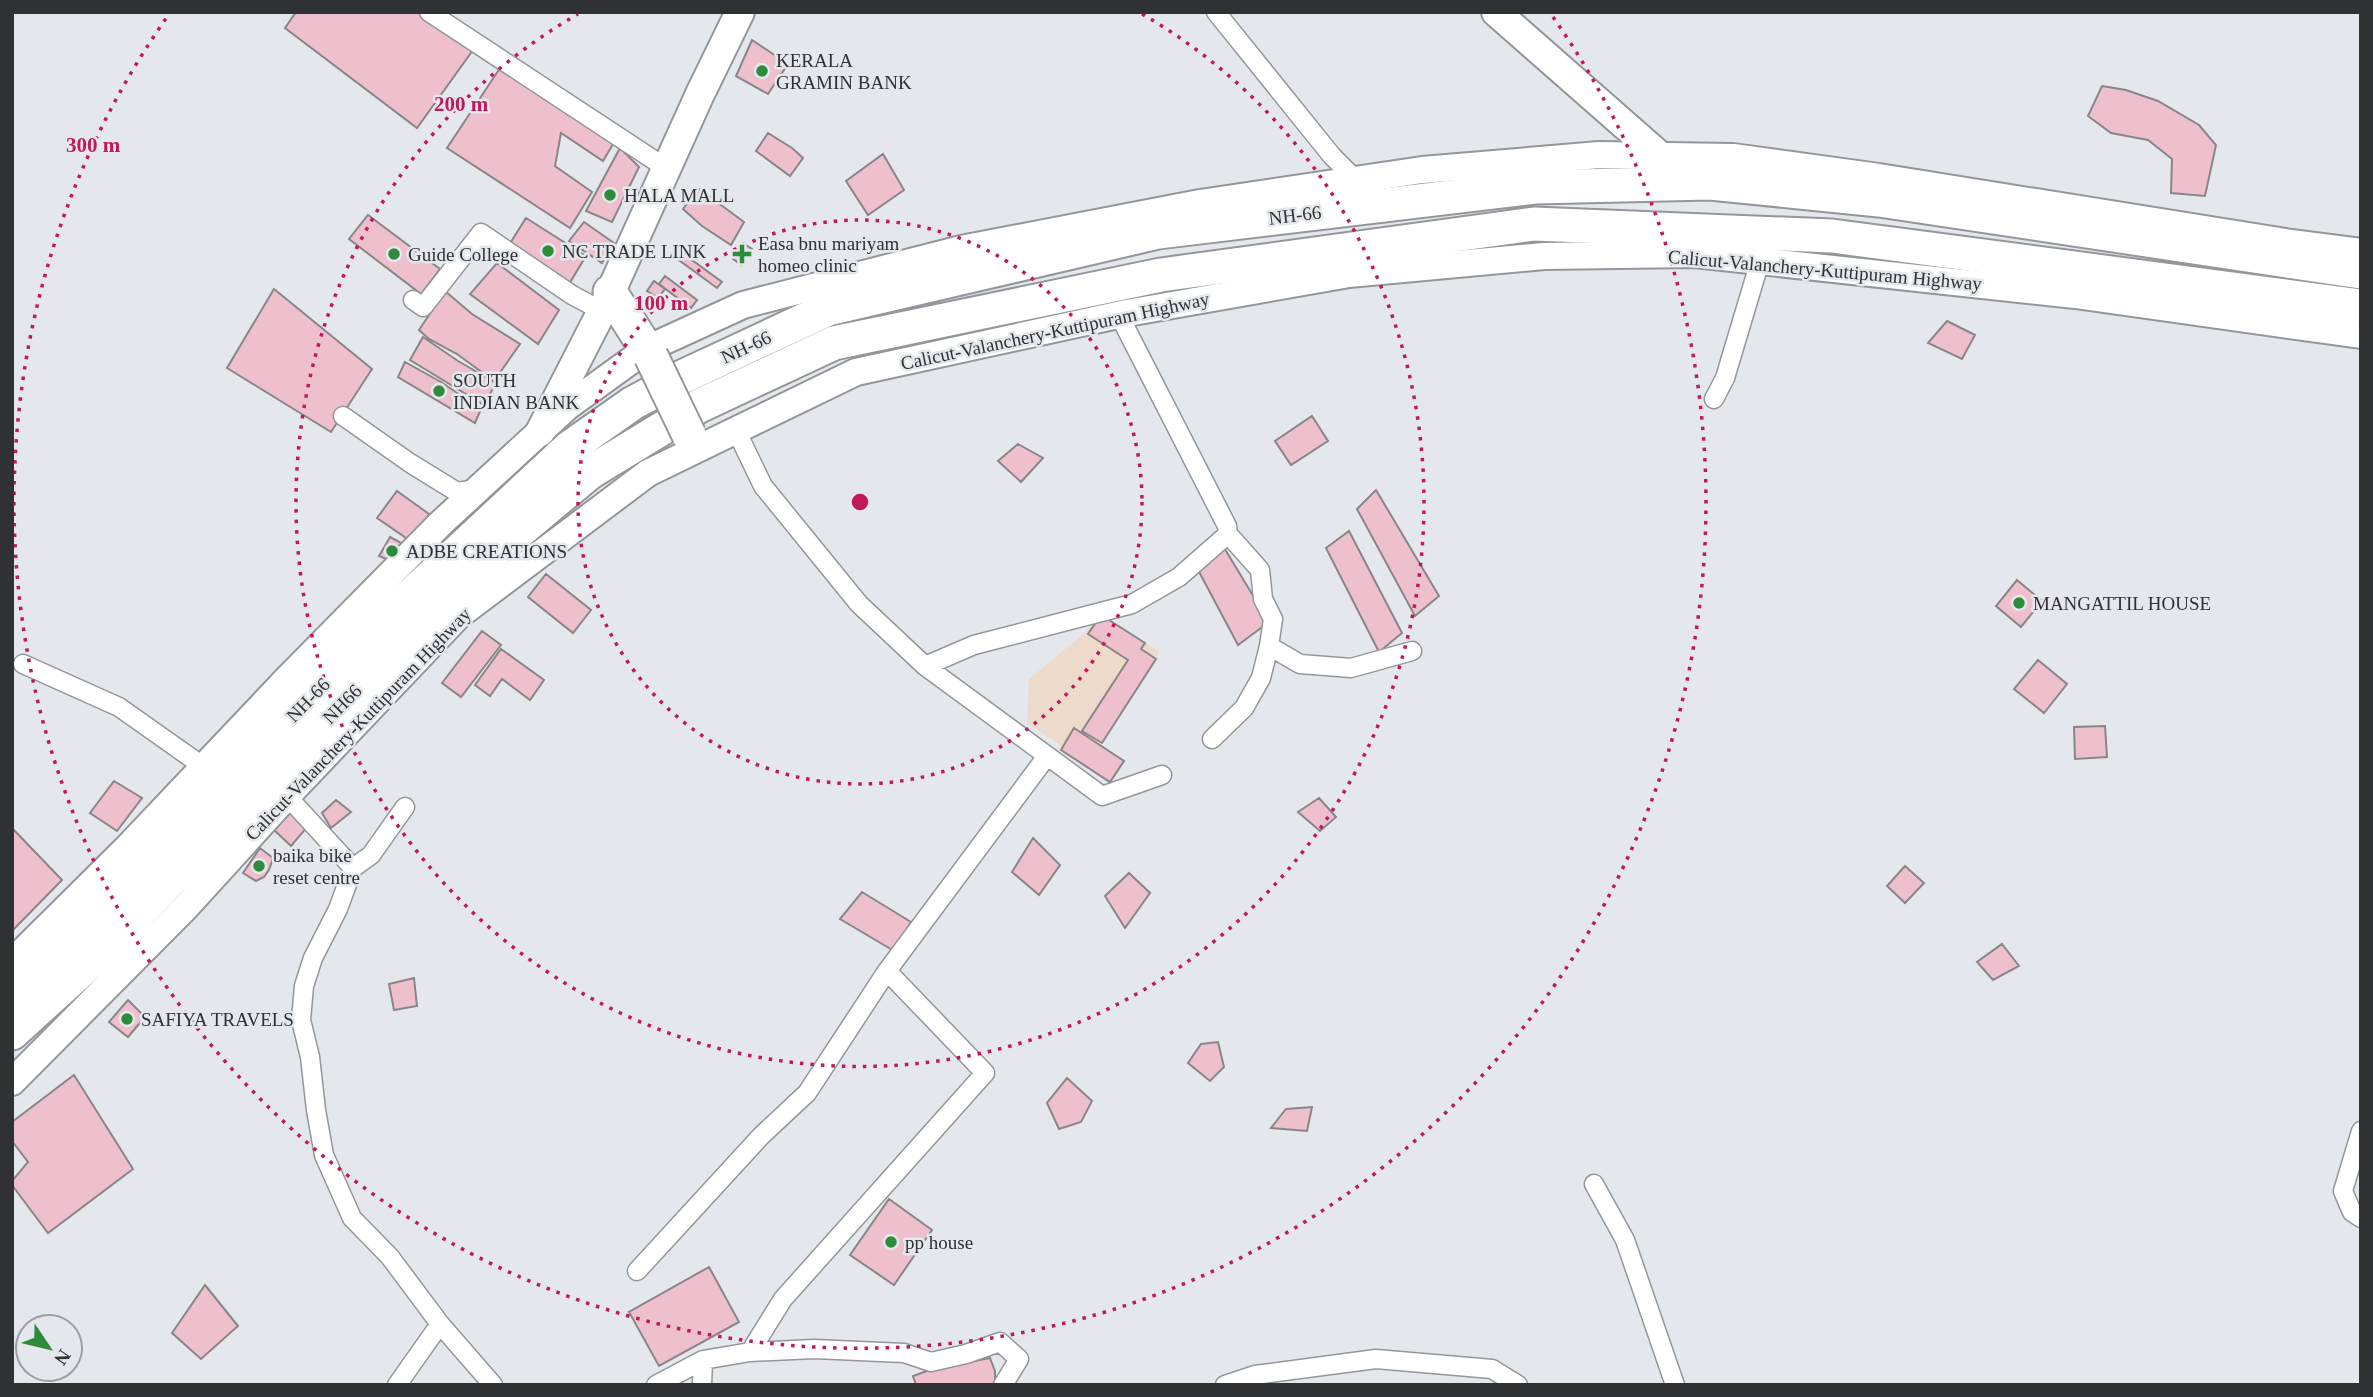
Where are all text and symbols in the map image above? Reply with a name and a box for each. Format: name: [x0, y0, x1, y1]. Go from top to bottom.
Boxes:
place label: KERALA GRAMIN BANK: [776, 50, 912, 93]
marker: KERALA GRAMIN BANK: [754, 63, 770, 79]
text: 200 m: [434, 92, 489, 116]
text: 300 m: [66, 133, 121, 157]
place label: HALA MALL: [624, 185, 734, 206]
marker: HALA MALL: [602, 187, 618, 203]
street label: NH-66: [1268, 201, 1322, 229]
place label: Easa bnu mariyam homeo clinic: [758, 233, 900, 276]
place label: NC TRADE LINK: [562, 241, 707, 262]
marker: NC TRADE LINK: [540, 243, 556, 259]
place label: Guide College: [408, 244, 518, 265]
marker: Easa bnu mariyam homeo clinic: [732, 244, 752, 264]
marker: Guide College: [386, 246, 402, 262]
street label: Calicut-Valanchery-Kuttipuram Highway: [1667, 246, 1983, 294]
street label: Calicut-Valanchery-Kuttipuram Highway: [899, 288, 1212, 374]
text: 100 m: [634, 291, 689, 315]
street label: NH-66: [718, 326, 774, 368]
place label: SOUTH INDIAN BANK: [453, 370, 579, 413]
marker: SOUTH INDIAN BANK: [431, 383, 447, 399]
centre of rings: [848, 490, 872, 514]
place label: ADBE CREATIONS: [406, 541, 567, 562]
marker: ADBE CREATIONS: [384, 543, 400, 559]
place label: MANGATTIL HOUSE: [2033, 593, 2211, 614]
marker: MANGATTIL HOUSE: [2011, 595, 2027, 611]
street label: Calicut-Valanchery-Kuttipuram Highway: [241, 603, 475, 845]
street label: NH-66: [282, 674, 334, 726]
street label: NH66: [318, 680, 366, 728]
place label: baika bike reset centre: [273, 845, 360, 888]
marker: baika bike reset centre: [251, 858, 267, 874]
place label: SAFIYA TRAVELS: [141, 1009, 294, 1030]
marker: SAFIYA TRAVELS: [119, 1011, 135, 1027]
place label: pp house: [905, 1232, 973, 1253]
marker: pp house: [883, 1234, 899, 1250]
north arrow: [14, 1313, 84, 1383]
text: N: [50, 1346, 75, 1369]

